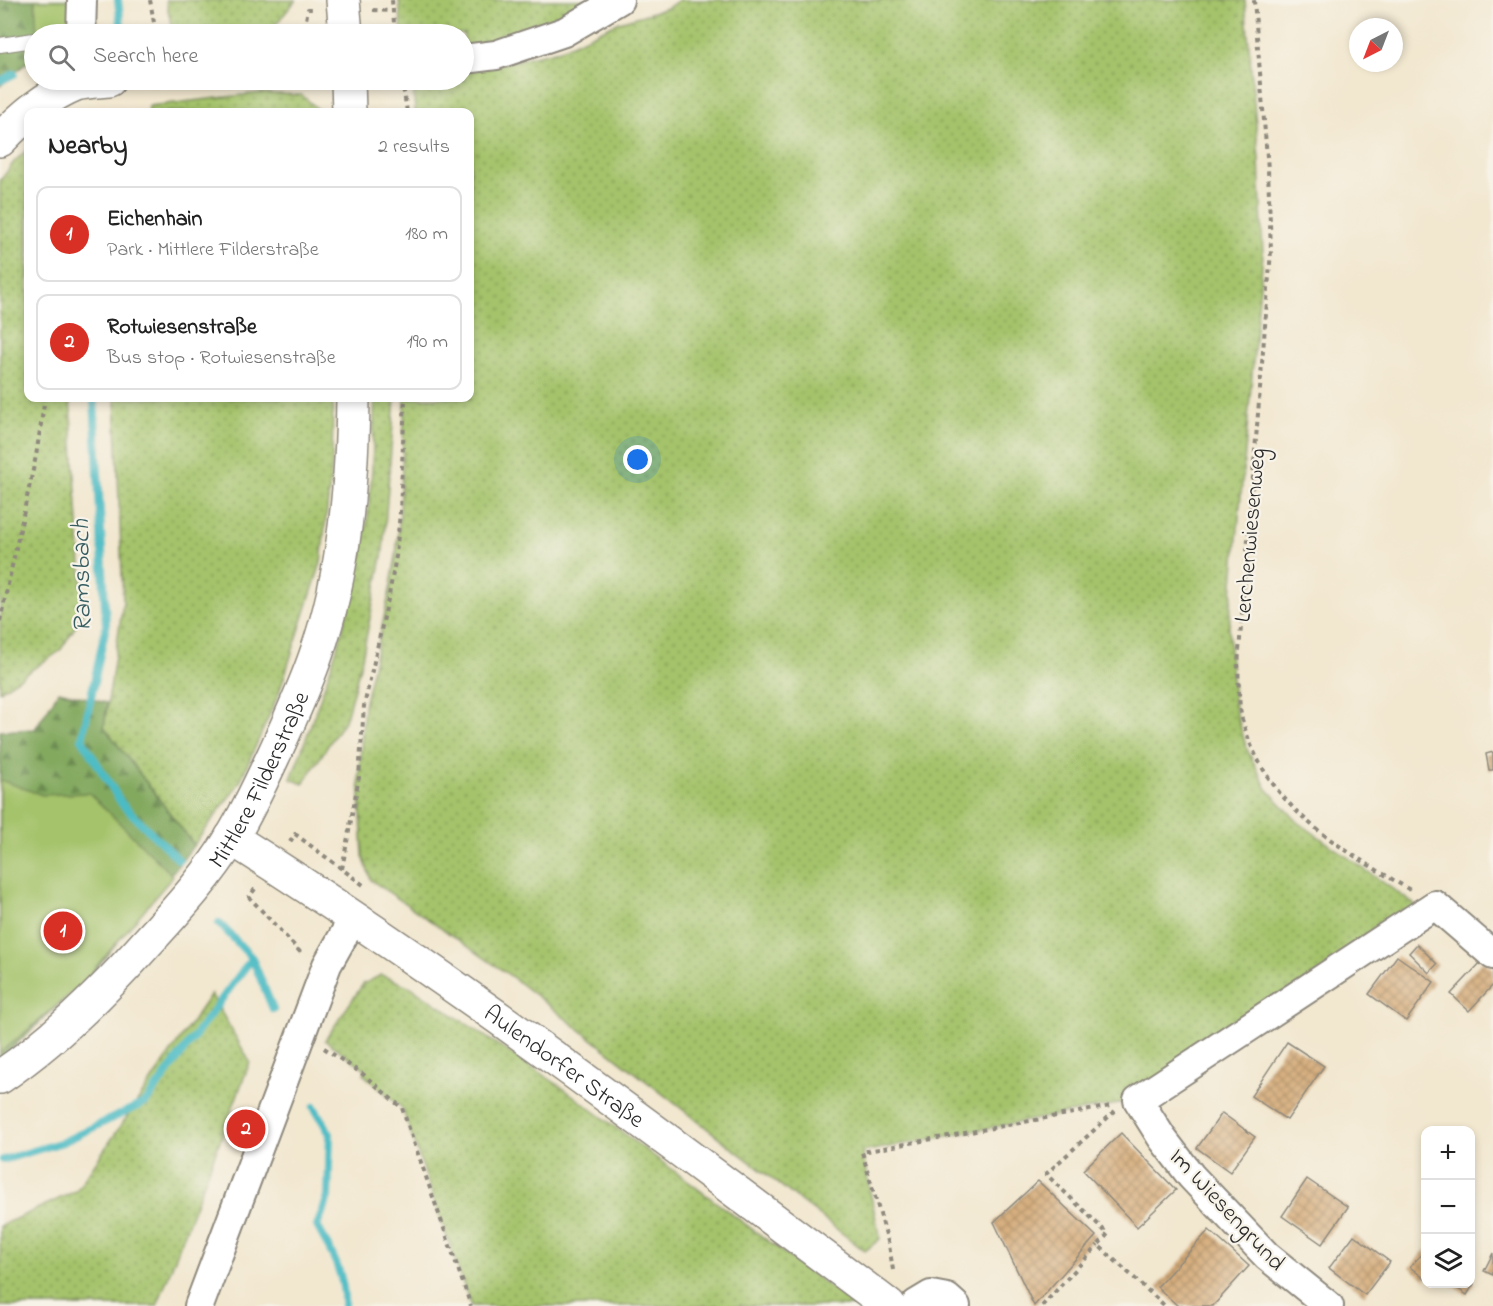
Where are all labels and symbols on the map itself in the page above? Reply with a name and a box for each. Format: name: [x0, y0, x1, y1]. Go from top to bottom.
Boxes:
north arrow: [1349, 18, 1403, 72]
your location: [623, 445, 652, 474]
street label: Lerchenwiesenweg: [1226, 447, 1277, 624]
water label: Ramsbach: [63, 518, 103, 633]
street label: Mittlere Filderstraße: [201, 686, 320, 876]
pin: 1: [44, 908, 82, 954]
street label: Aulendorfer Straße: [476, 998, 651, 1138]
pin: 2: [226, 1106, 266, 1152]
street label: Im Wiesengrund: [1160, 1141, 1293, 1280]

